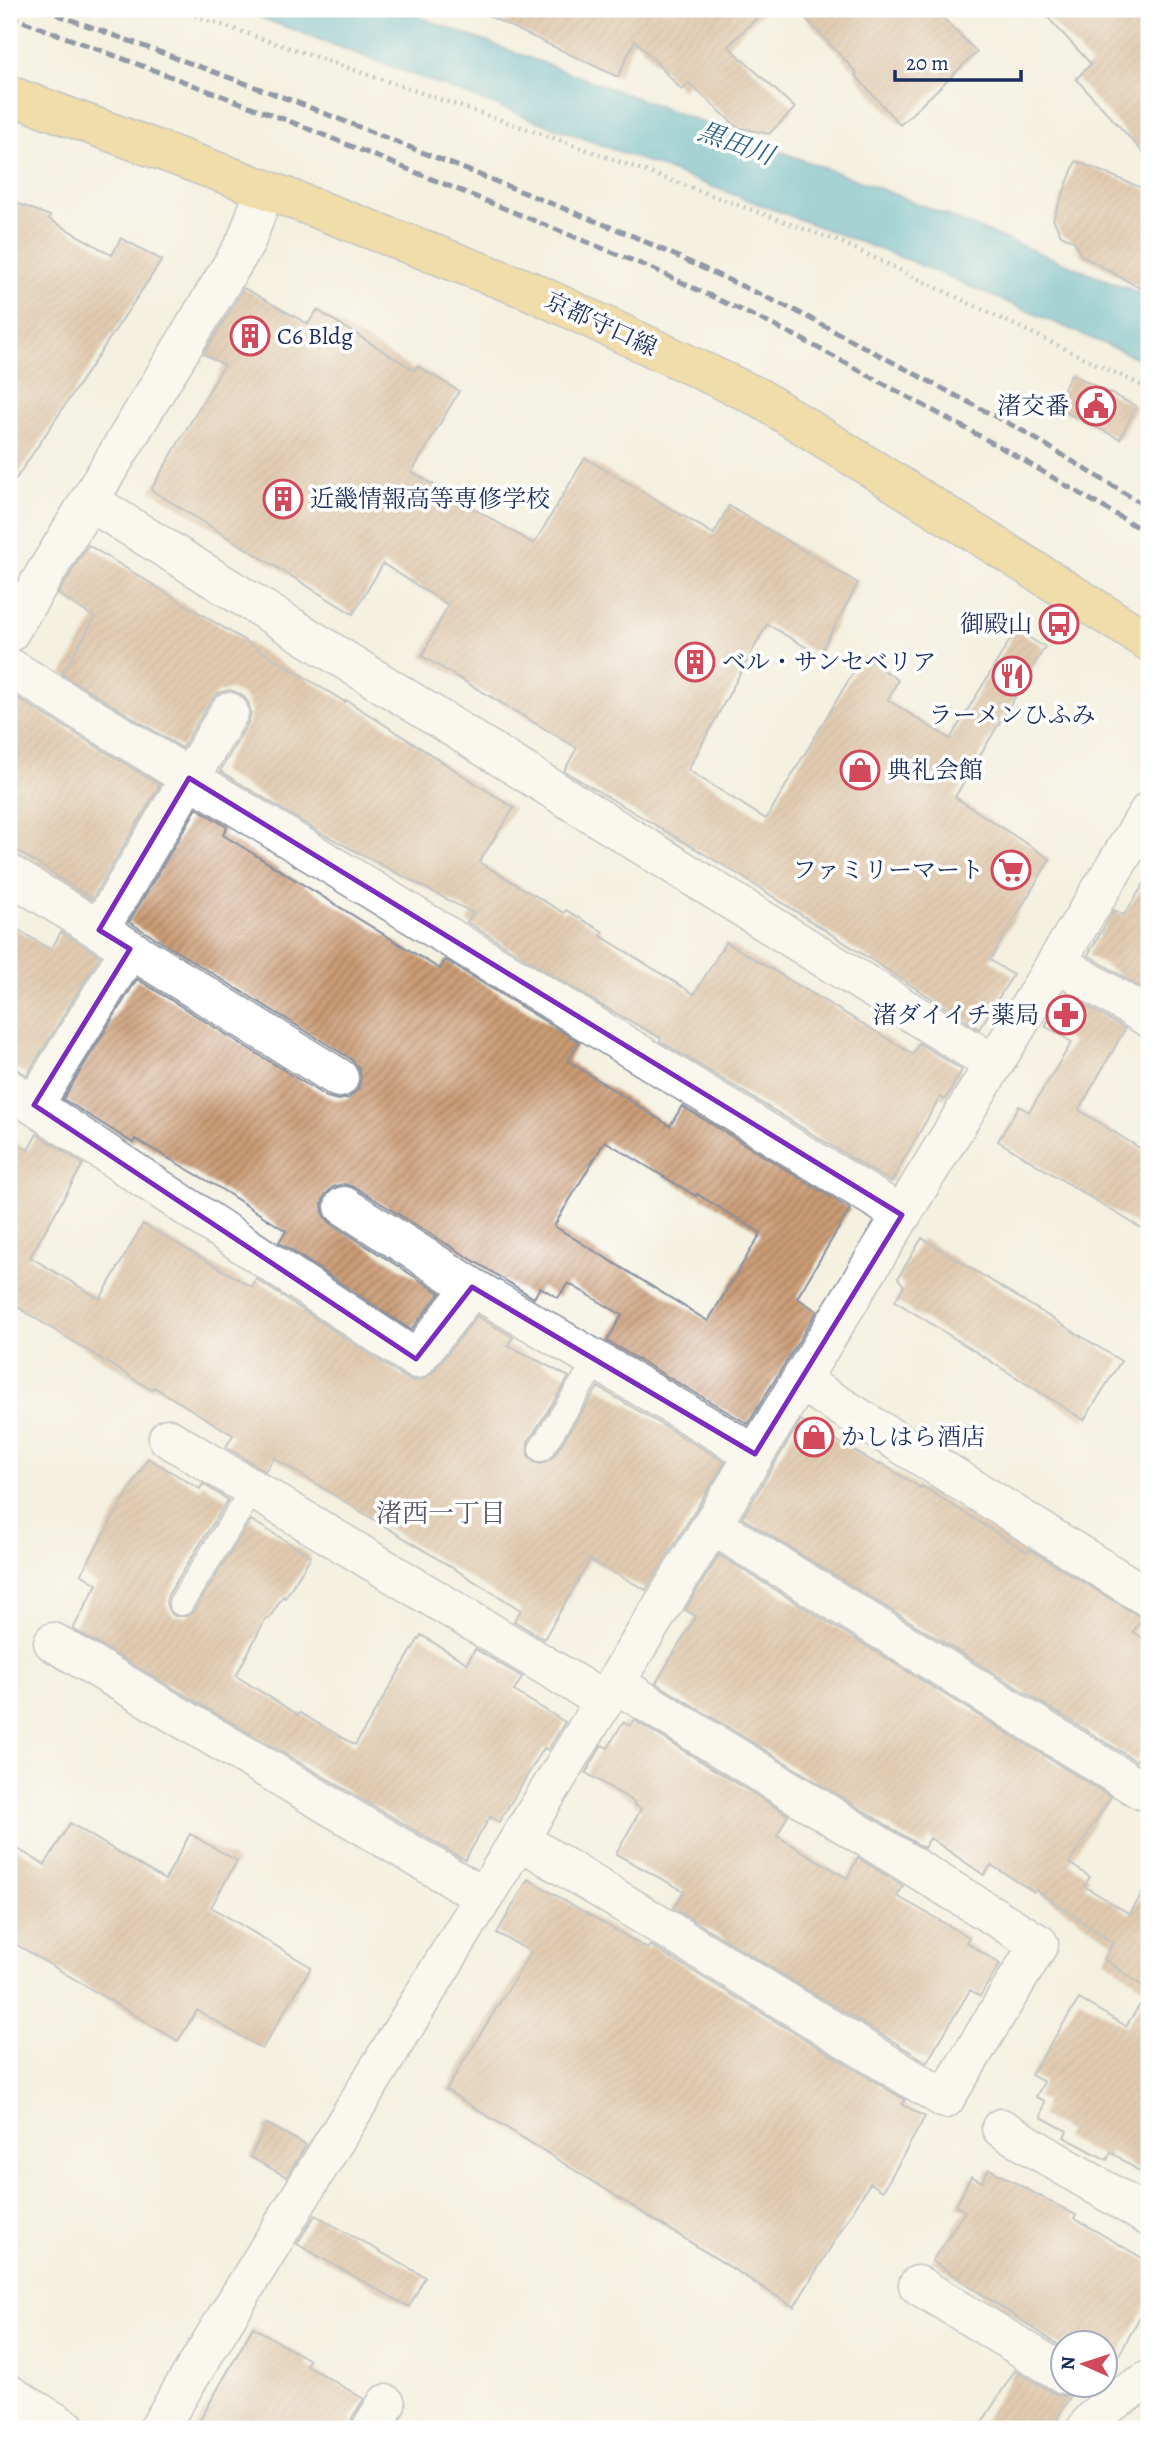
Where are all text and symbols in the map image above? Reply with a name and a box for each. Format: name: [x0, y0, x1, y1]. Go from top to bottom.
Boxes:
scale bar: [895, 38, 1021, 82]
text: 20 m: [906, 49, 949, 77]
water label: 黒田川: [693, 114, 781, 174]
street label: 京都守口線: [540, 284, 662, 364]
building icon: C6 Bldg: [229, 315, 271, 357]
place label: C6 Bldg: [277, 320, 353, 352]
public building icon: 渚交番: [1075, 385, 1117, 427]
place label: 渚交番: [997, 390, 1069, 422]
building icon: 近畿情報高等専修学校: [262, 478, 304, 520]
place label: 近畿情報高等専修学校: [310, 483, 550, 515]
bus stop icon: 御殿山: [1038, 603, 1080, 645]
place label: 御殿山: [960, 608, 1032, 640]
building icon: ベル・サンセベリア: [674, 641, 716, 683]
place label: ベル・サンセベリア: [722, 646, 936, 678]
restaurant icon: ラーメンひふみ: [991, 655, 1033, 697]
place label: ラーメンひふみ: [929, 699, 1095, 731]
shop icon: 典礼会館: [839, 749, 881, 791]
place label: 典礼会館: [887, 754, 983, 786]
supermarket icon: ファミリーマート: [990, 849, 1032, 891]
place label: ファミリーマート: [792, 854, 984, 886]
pharmacy icon: 渚ダイイチ薬局: [1045, 994, 1087, 1036]
place label: 渚ダイイチ薬局: [873, 999, 1039, 1031]
shop icon: かしはら酒店: [793, 1416, 835, 1458]
place label: かしはら酒店: [841, 1421, 985, 1453]
district label: 渚西一丁目: [376, 1496, 506, 1531]
north arrow: [1050, 2330, 1120, 2400]
text: N: [1055, 2355, 1081, 2371]

